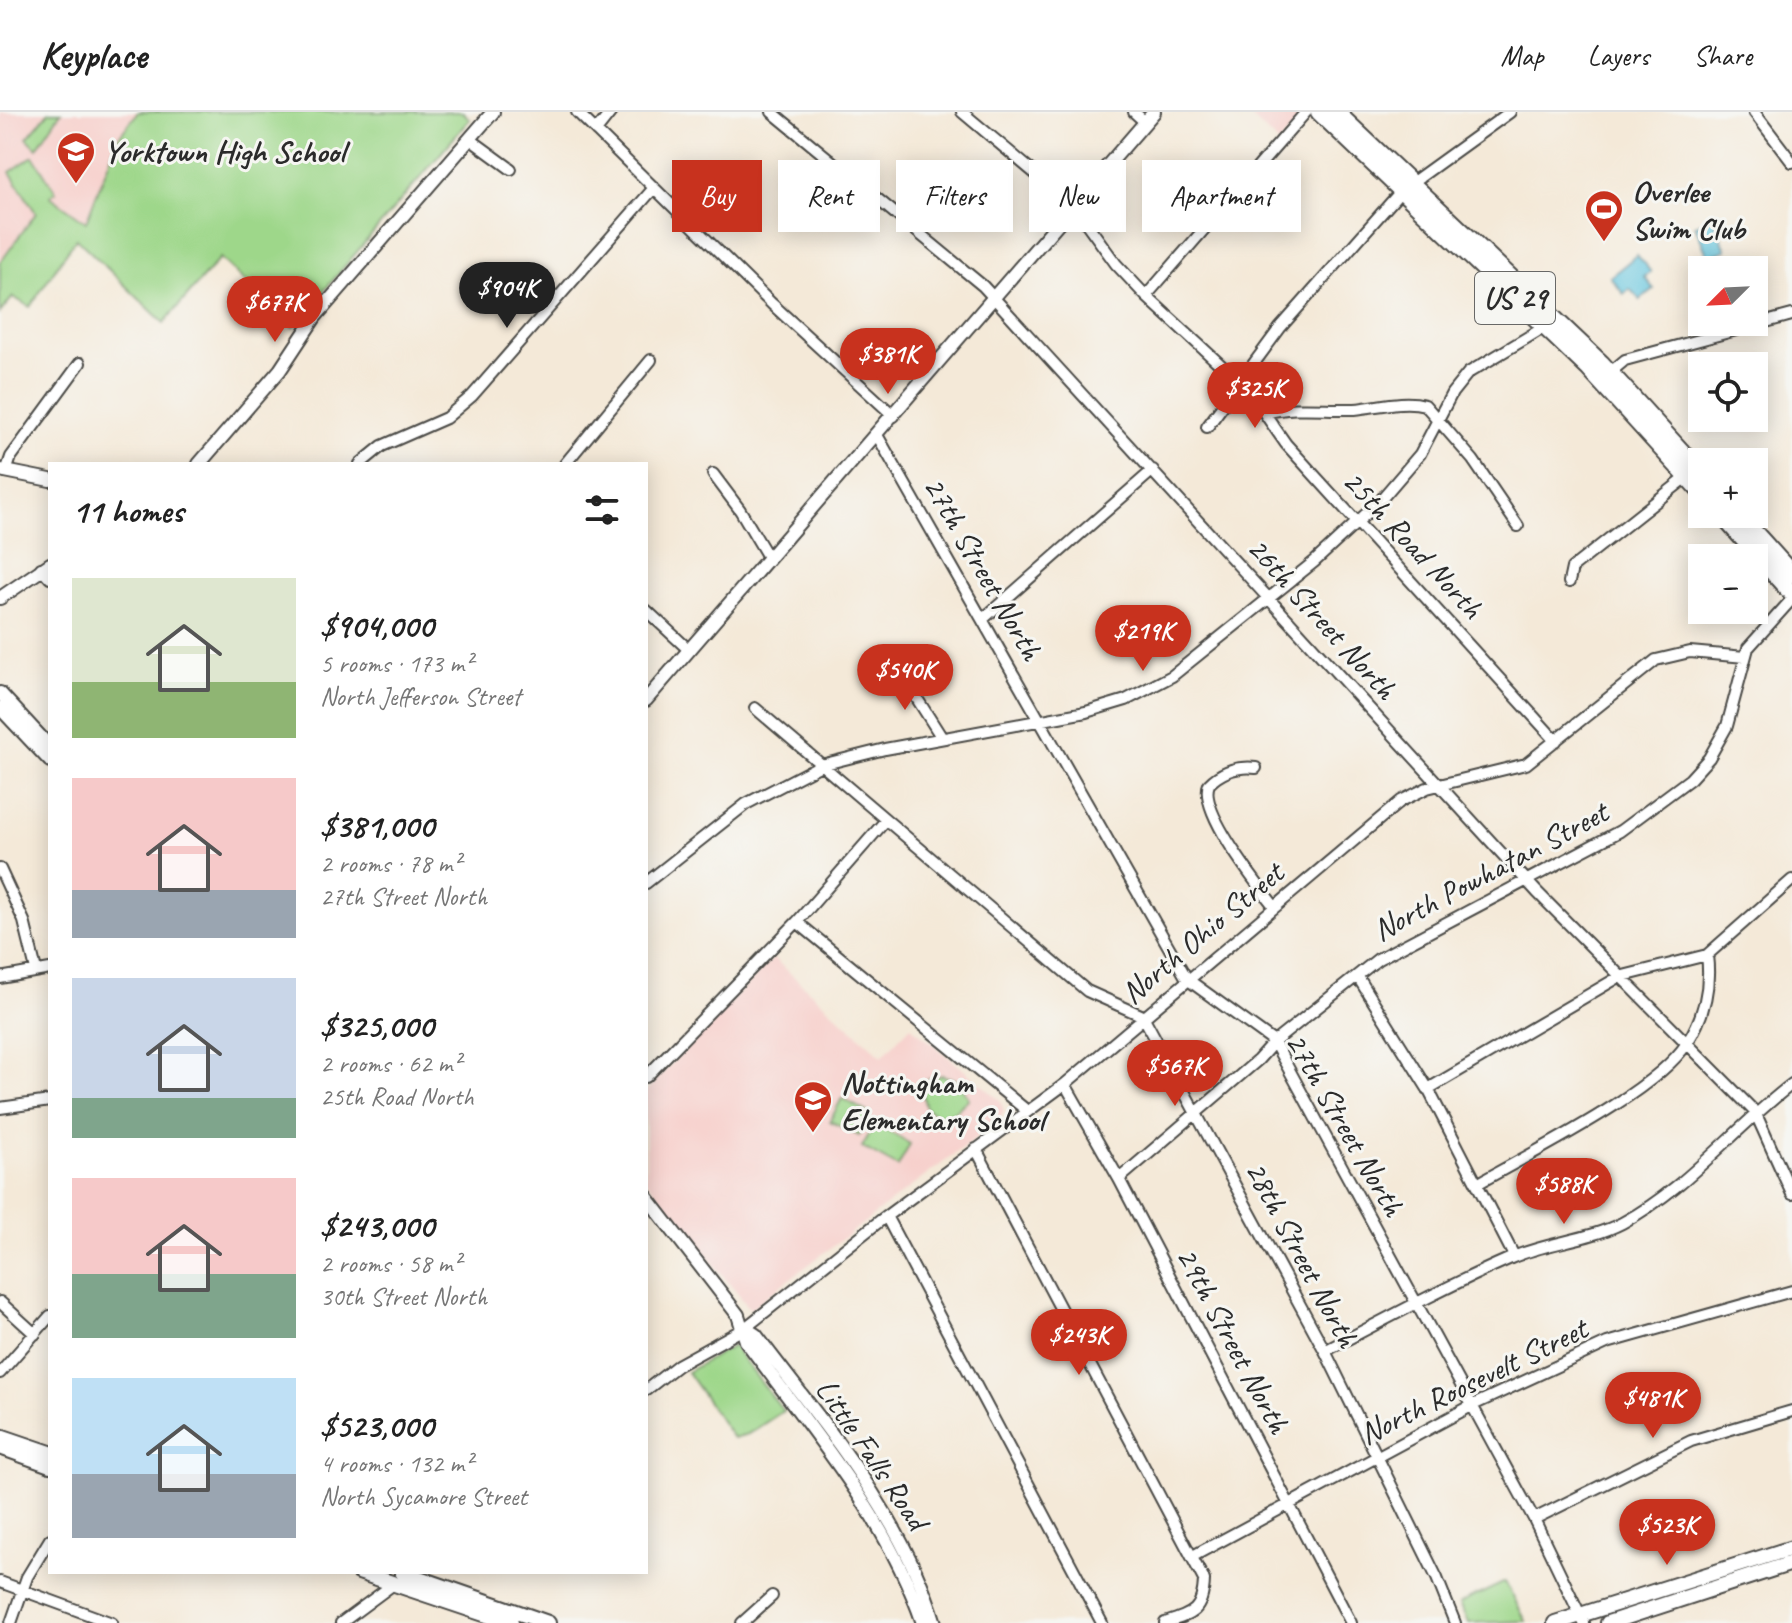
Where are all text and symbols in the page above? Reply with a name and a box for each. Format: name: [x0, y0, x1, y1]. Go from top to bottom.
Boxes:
text: Keyplace: [40, 32, 147, 79]
text: Map: [1501, 38, 1544, 73]
text: Layers: [1588, 38, 1649, 73]
text: Share: [1693, 38, 1752, 73]
school or university icon: Yorktown High School: [55, 130, 97, 185]
place label: Yorktown High School: [104, 131, 351, 172]
chip: Buy: [672, 160, 762, 232]
chip: Rent: [778, 160, 880, 232]
chip: Filters: [896, 160, 1013, 232]
chip: New: [1029, 160, 1126, 232]
chip: Apartment: [1142, 160, 1301, 232]
place label: Overlee Swim Club: [1632, 171, 1748, 249]
sports icon: Overlee Swim Club: [1583, 188, 1625, 243]
north arrow: [1688, 256, 1768, 336]
map controls: [1688, 256, 1768, 624]
pin: $904K: [451, 262, 563, 330]
text: $904K: [477, 271, 537, 304]
road number: US 29: [1475, 272, 1555, 324]
pin: $677K: [219, 276, 331, 344]
text: $677K: [245, 285, 305, 318]
pin: $381K: [832, 328, 944, 396]
text: $381K: [858, 337, 918, 370]
button: locate: [1688, 352, 1768, 432]
pin: $325K: [1199, 362, 1311, 430]
text: $325K: [1225, 371, 1285, 404]
button: +: [1688, 448, 1768, 528]
street label: 25th Road North: [1334, 461, 1493, 627]
street label: 27th Street North: [914, 469, 1053, 669]
icon: filters: [580, 488, 624, 532]
text: 11 homes: [72, 489, 183, 532]
street label: 26th Street North: [1238, 528, 1407, 709]
button: −: [1688, 544, 1768, 624]
text: $904,000: [320, 604, 433, 647]
pin: $219K: [1087, 605, 1199, 673]
icon: home: [136, 610, 232, 706]
text: $219K: [1113, 614, 1173, 647]
pin: $540K: [849, 644, 961, 712]
text: 5 rooms · 173 m²: [320, 647, 472, 680]
text: $540K: [875, 653, 935, 686]
text: North Jefferson Street: [320, 680, 521, 713]
street label: North Powhatan Street: [1365, 790, 1618, 950]
text: $381,000: [320, 804, 434, 847]
icon: home: [136, 810, 232, 906]
text: 2 rooms · 78 m²: [320, 847, 461, 880]
street label: North Ohio Street: [1112, 851, 1294, 1013]
text: 27th Street North: [320, 880, 487, 913]
text: $325,000: [320, 1004, 433, 1047]
icon: home: [136, 1010, 232, 1106]
street label: 27th Street North: [1276, 1025, 1415, 1225]
pin: $567K: [1119, 1040, 1231, 1108]
text: 2 rooms · 62 m²: [320, 1047, 461, 1080]
text: $567K: [1145, 1049, 1205, 1082]
place label: Nottingham Elementary School: [841, 1062, 1050, 1140]
school or university icon: Nottingham Elementary School: [792, 1079, 834, 1134]
text: 25th Road North: [320, 1080, 474, 1113]
street label: 28th Street North: [1236, 1154, 1369, 1356]
pin: $588K: [1508, 1158, 1620, 1226]
text: $588K: [1534, 1167, 1594, 1200]
text: $243,000: [320, 1204, 434, 1247]
icon: home: [136, 1210, 232, 1306]
street label: 29th Street North: [1167, 1240, 1300, 1442]
text: 2 rooms · 58 m²: [320, 1247, 461, 1280]
text: 30th Street North: [320, 1280, 487, 1313]
street label: North Roosevelt Street: [1352, 1307, 1597, 1454]
pin: $243K: [1023, 1309, 1135, 1377]
text: $243K: [1049, 1318, 1109, 1351]
street label: Little Falls Road: [806, 1371, 940, 1541]
pin: $481K: [1597, 1372, 1709, 1440]
text: $481K: [1623, 1381, 1683, 1414]
text: $523,000: [320, 1404, 433, 1447]
icon: home: [136, 1410, 232, 1506]
text: 4 rooms · 132 m²: [320, 1447, 472, 1480]
text: North Sycamore Street: [320, 1480, 527, 1513]
pin: $523K: [1611, 1499, 1723, 1567]
text: $523K: [1637, 1508, 1697, 1541]

